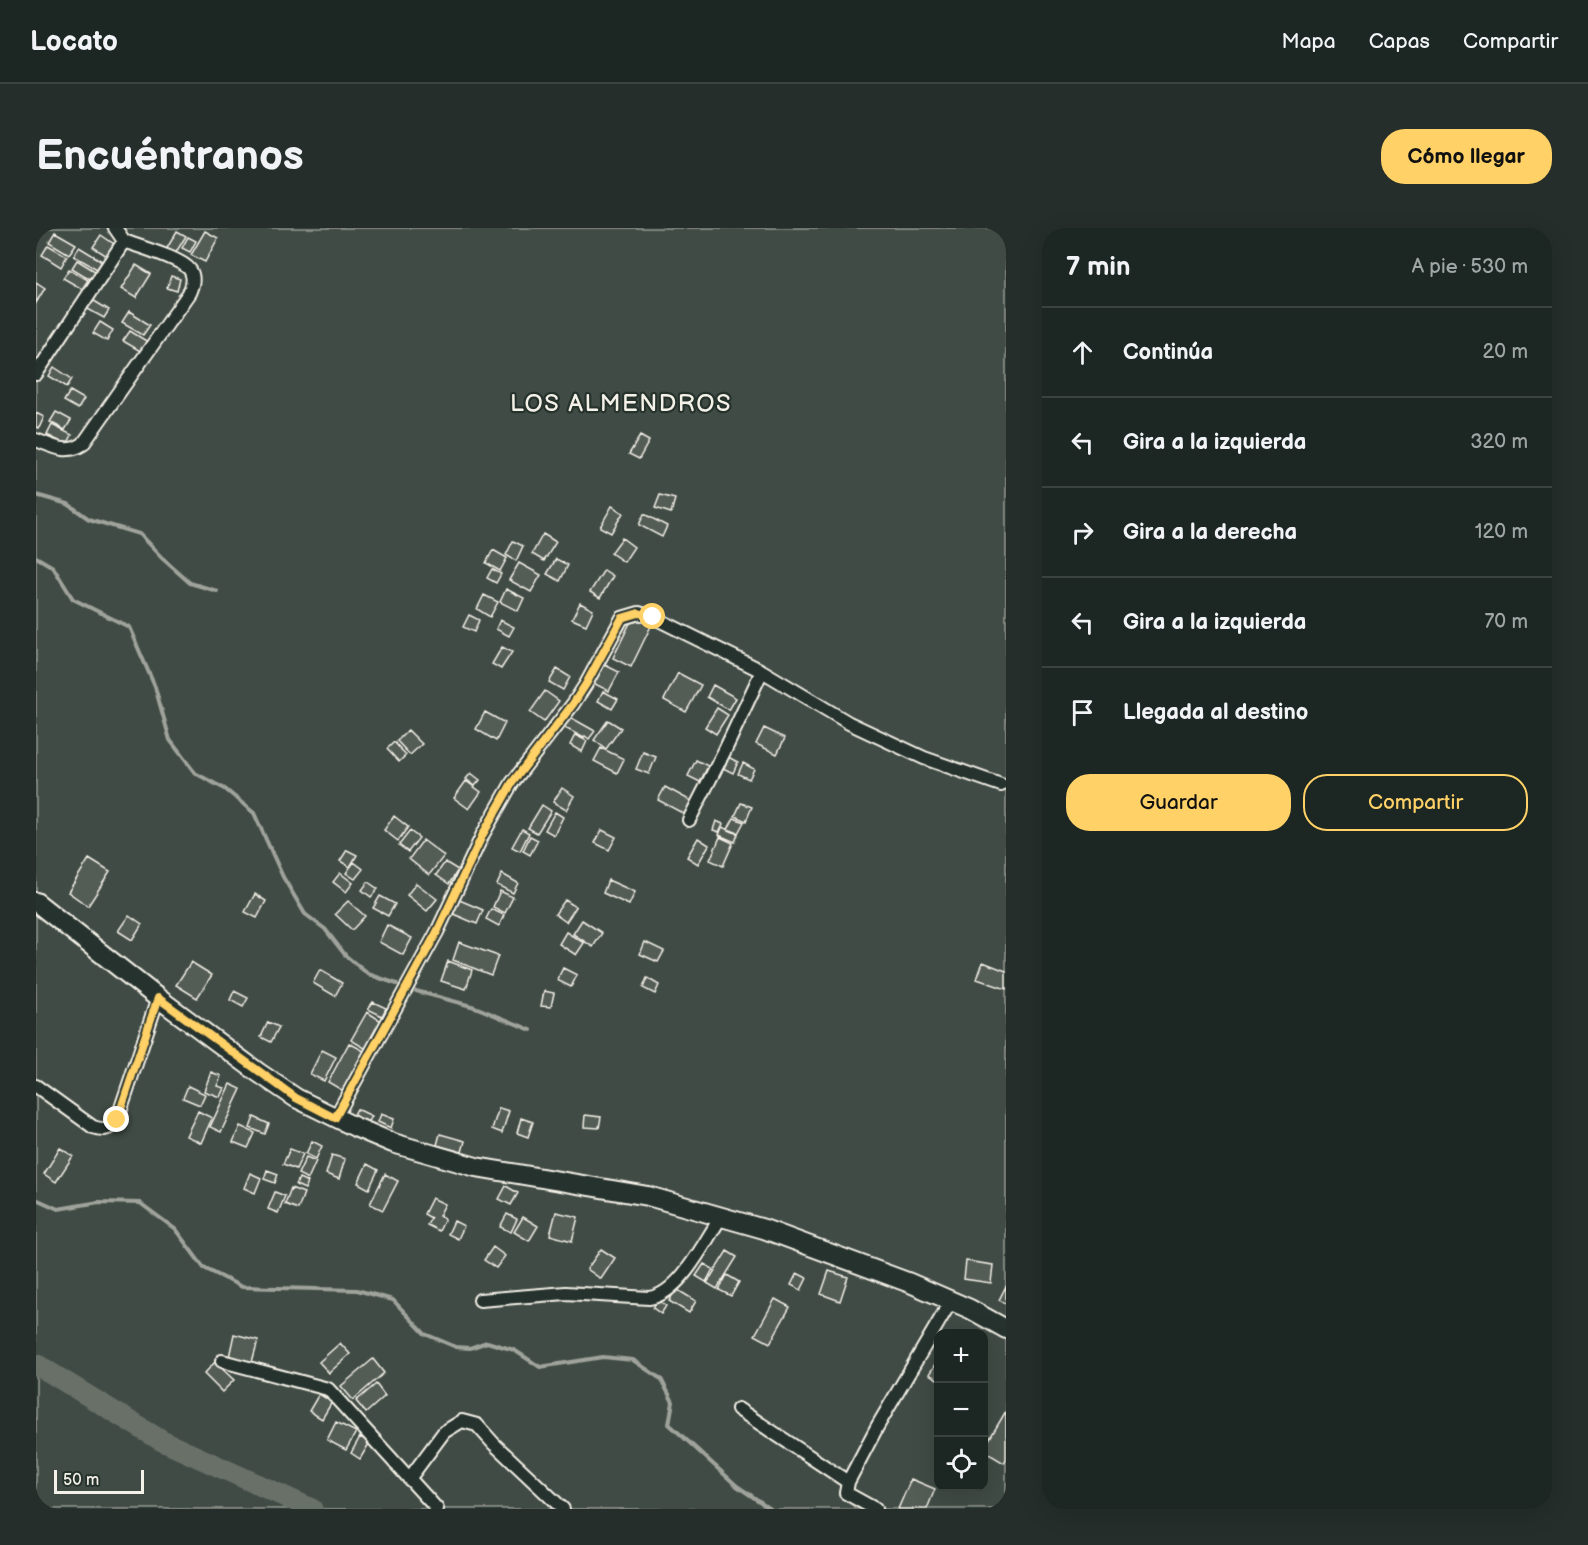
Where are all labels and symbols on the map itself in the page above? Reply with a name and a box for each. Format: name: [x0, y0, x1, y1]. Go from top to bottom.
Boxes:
district label: LOS ALMENDROS: [510, 389, 732, 418]
route start: [639, 603, 665, 629]
route end: [103, 1106, 129, 1132]
scale bar: [54, 1467, 144, 1494]

